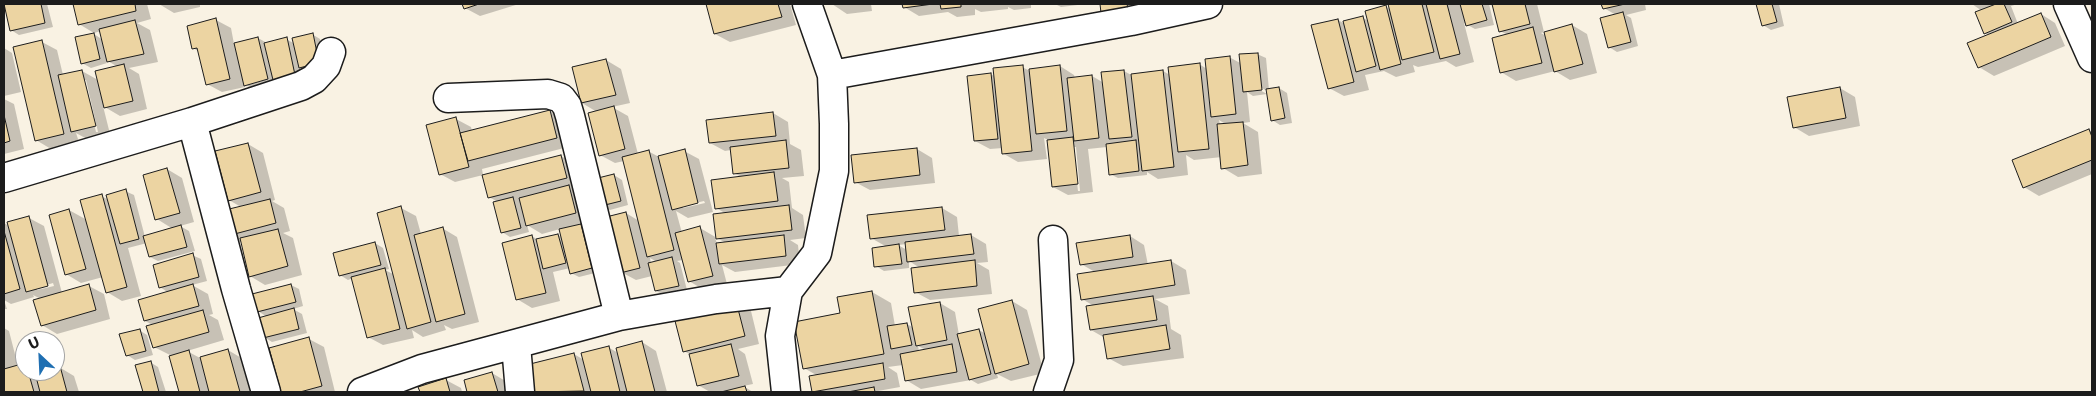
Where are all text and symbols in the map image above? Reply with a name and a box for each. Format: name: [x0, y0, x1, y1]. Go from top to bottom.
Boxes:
north arrow: [15, 331, 65, 381]
text: U: [25, 331, 43, 355]

